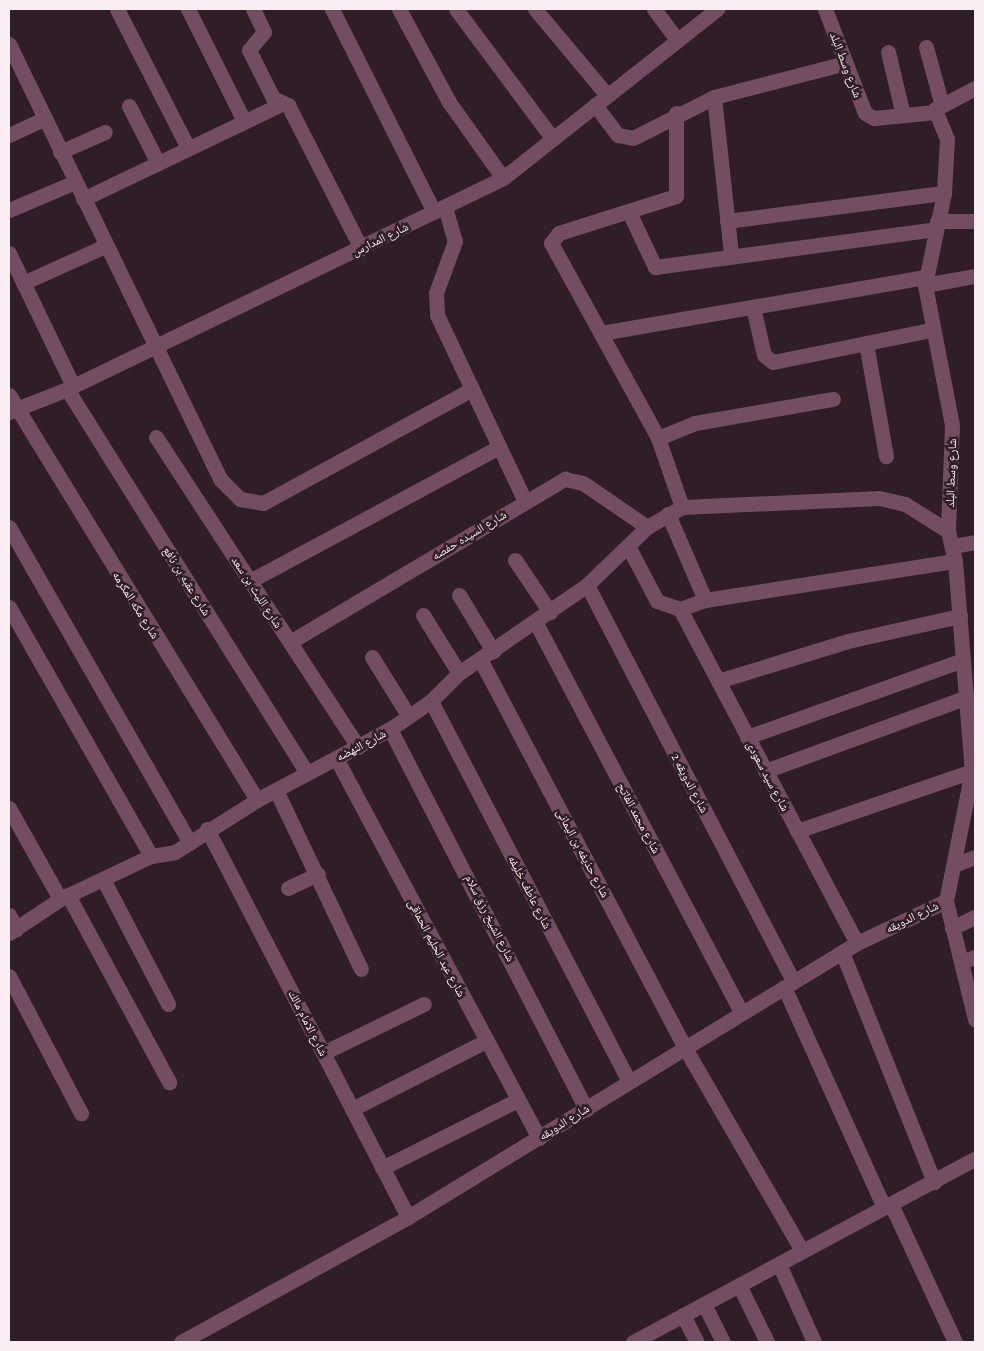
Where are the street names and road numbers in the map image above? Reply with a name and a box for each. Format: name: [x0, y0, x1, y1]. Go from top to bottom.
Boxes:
street label: شارع وسط البلد: [827, 30, 865, 100]
street label: شارع المدارس: [349, 219, 411, 259]
street label: شارع وسط البلد: [943, 438, 959, 508]
street label: شارع السيده حفصه: [429, 507, 509, 563]
street label: شارع عقبه بن نافع: [160, 544, 214, 618]
street label: شارع الليث بن سعد: [228, 553, 286, 631]
street label: شارع مكه المكرمه: [110, 569, 162, 641]
street label: شارع النهضه: [334, 726, 388, 764]
street label: شارع سيد سعودى: [743, 738, 793, 814]
street label: شارع الدويقه 2: [668, 751, 712, 815]
street label: شارع محمد الفاتح: [614, 780, 664, 856]
street label: شارع حذيفه بن اليمانى: [553, 806, 613, 900]
street label: شارع عاطف خليفه: [505, 853, 555, 931]
street label: شارع الشيخ رزق سلام: [462, 872, 518, 964]
street label: شارع عبد الحليم الحماقى: [405, 897, 469, 999]
street label: شارع الدويقه: [883, 898, 941, 936]
street label: شارع الامام مالك: [285, 988, 331, 1058]
street label: شارع الدويقه: [536, 1101, 592, 1143]

